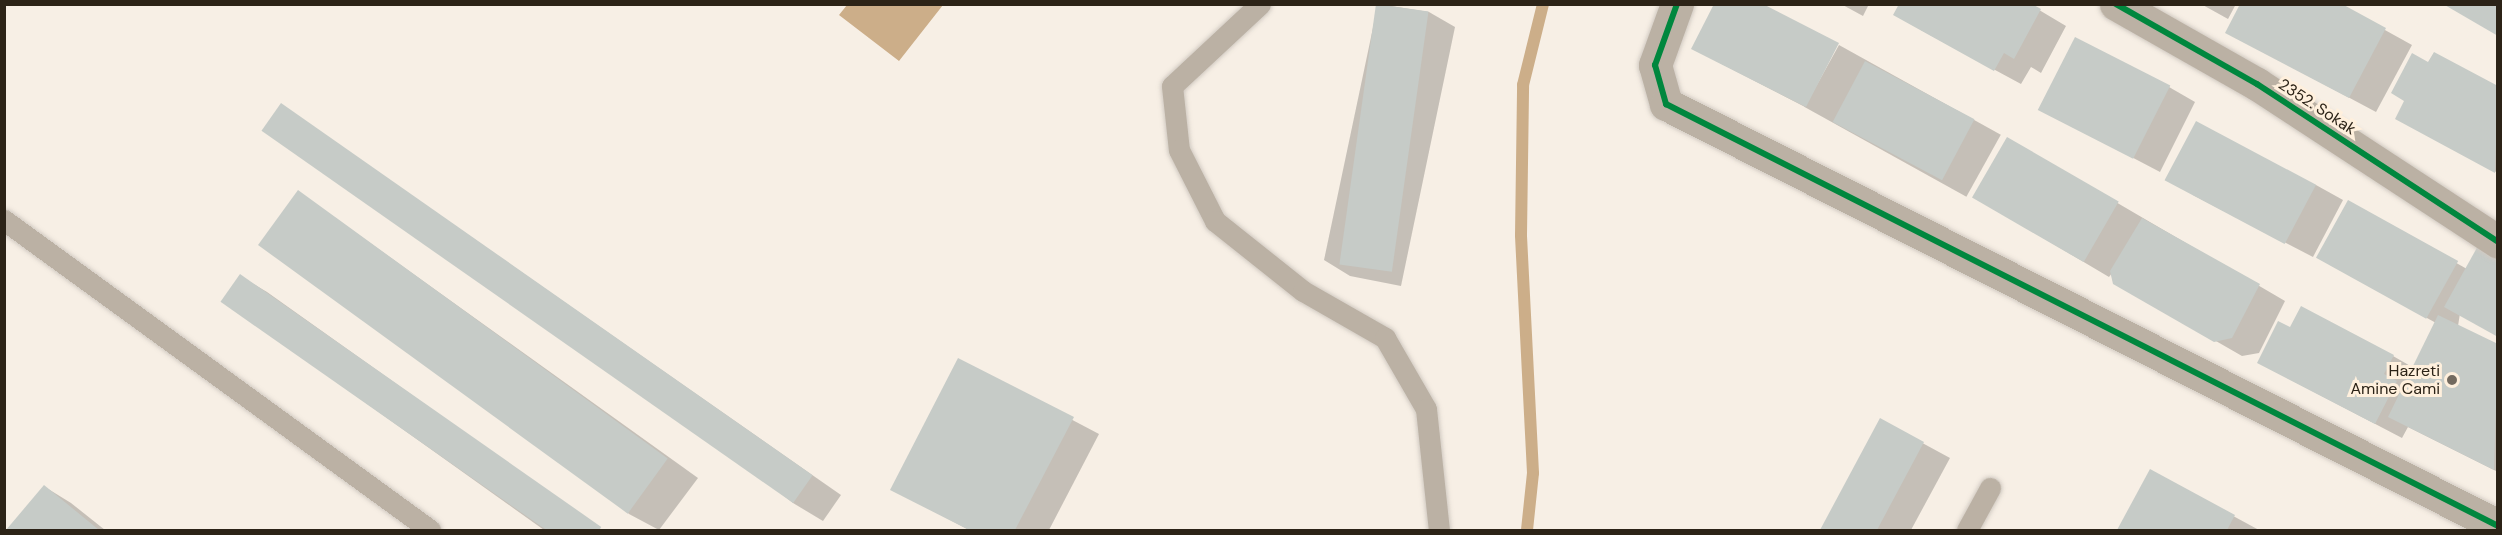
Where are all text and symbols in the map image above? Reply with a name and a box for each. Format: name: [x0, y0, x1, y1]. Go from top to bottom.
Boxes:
street label: 2352. Sokak: [2275, 75, 2359, 139]
place label: Hazreti Amine Cami: [2350, 361, 2440, 399]
marker: Hazreti Amine Cami: [2445, 373, 2459, 387]

